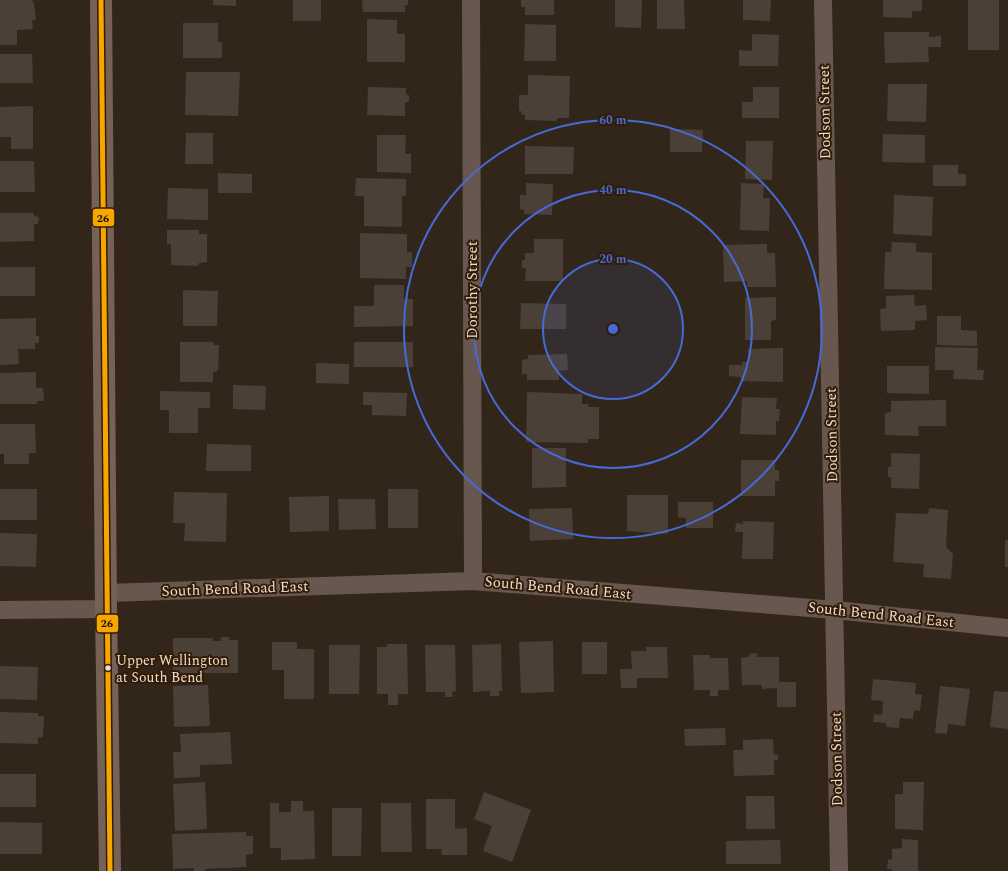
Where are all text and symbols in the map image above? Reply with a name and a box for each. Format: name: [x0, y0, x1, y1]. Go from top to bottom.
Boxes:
street label: Dodson Street: [813, 65, 837, 159]
text: 60 m: [599, 111, 627, 130]
text: 40 m: [599, 181, 627, 200]
line badge: 26: [92, 208, 115, 227]
text: 26: [97, 210, 109, 227]
street label: Dorothy Street: [461, 241, 484, 339]
text: 20 m: [599, 250, 627, 269]
centre of rings: [606, 322, 620, 336]
street label: Dodson Street: [820, 388, 844, 482]
street label: South Bend Road East: [484, 570, 632, 606]
street label: South Bend Road East: [161, 575, 309, 603]
street label: South Bend Road East: [807, 596, 955, 634]
line badge: 26: [96, 614, 119, 633]
text: 26: [101, 615, 113, 632]
place label: Upper Wellington at South Bend: [116, 650, 228, 688]
marker: Upper Wellington at South Bend: [103, 663, 113, 673]
street label: Dodson Street: [825, 712, 849, 806]

